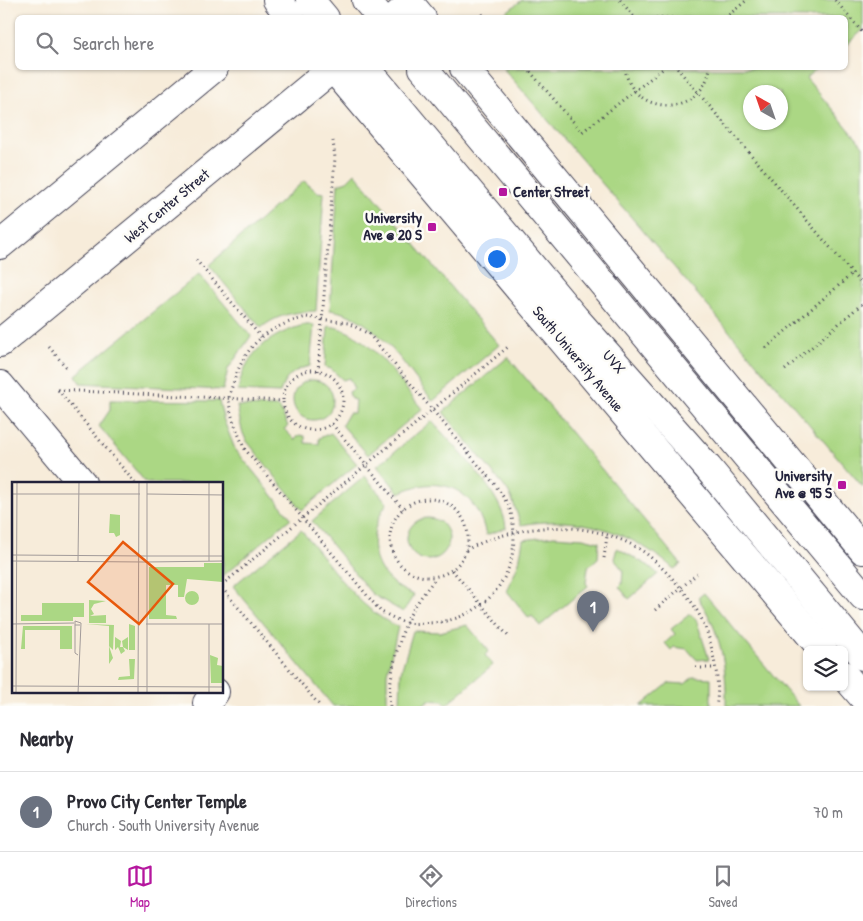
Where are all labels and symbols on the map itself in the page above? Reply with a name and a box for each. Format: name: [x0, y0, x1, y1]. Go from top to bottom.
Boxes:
north arrow: [743, 85, 788, 130]
street label: West Center Street: [119, 163, 215, 248]
place label: Center Street: [513, 181, 590, 202]
marker: Center Street: [497, 186, 509, 198]
place label: University Ave @ 20 S: [363, 207, 423, 245]
marker: University Ave @ 20 S: [426, 221, 438, 233]
your location: [484, 246, 510, 272]
street label: South University Avenue: [528, 301, 629, 416]
street label: UVX: [598, 345, 631, 378]
place label: University Ave @ 95 S: [775, 465, 833, 503]
marker: University Ave @ 95 S: [836, 479, 848, 491]
inset map: [12, 482, 224, 694]
pin: 1: [577, 591, 609, 632]

